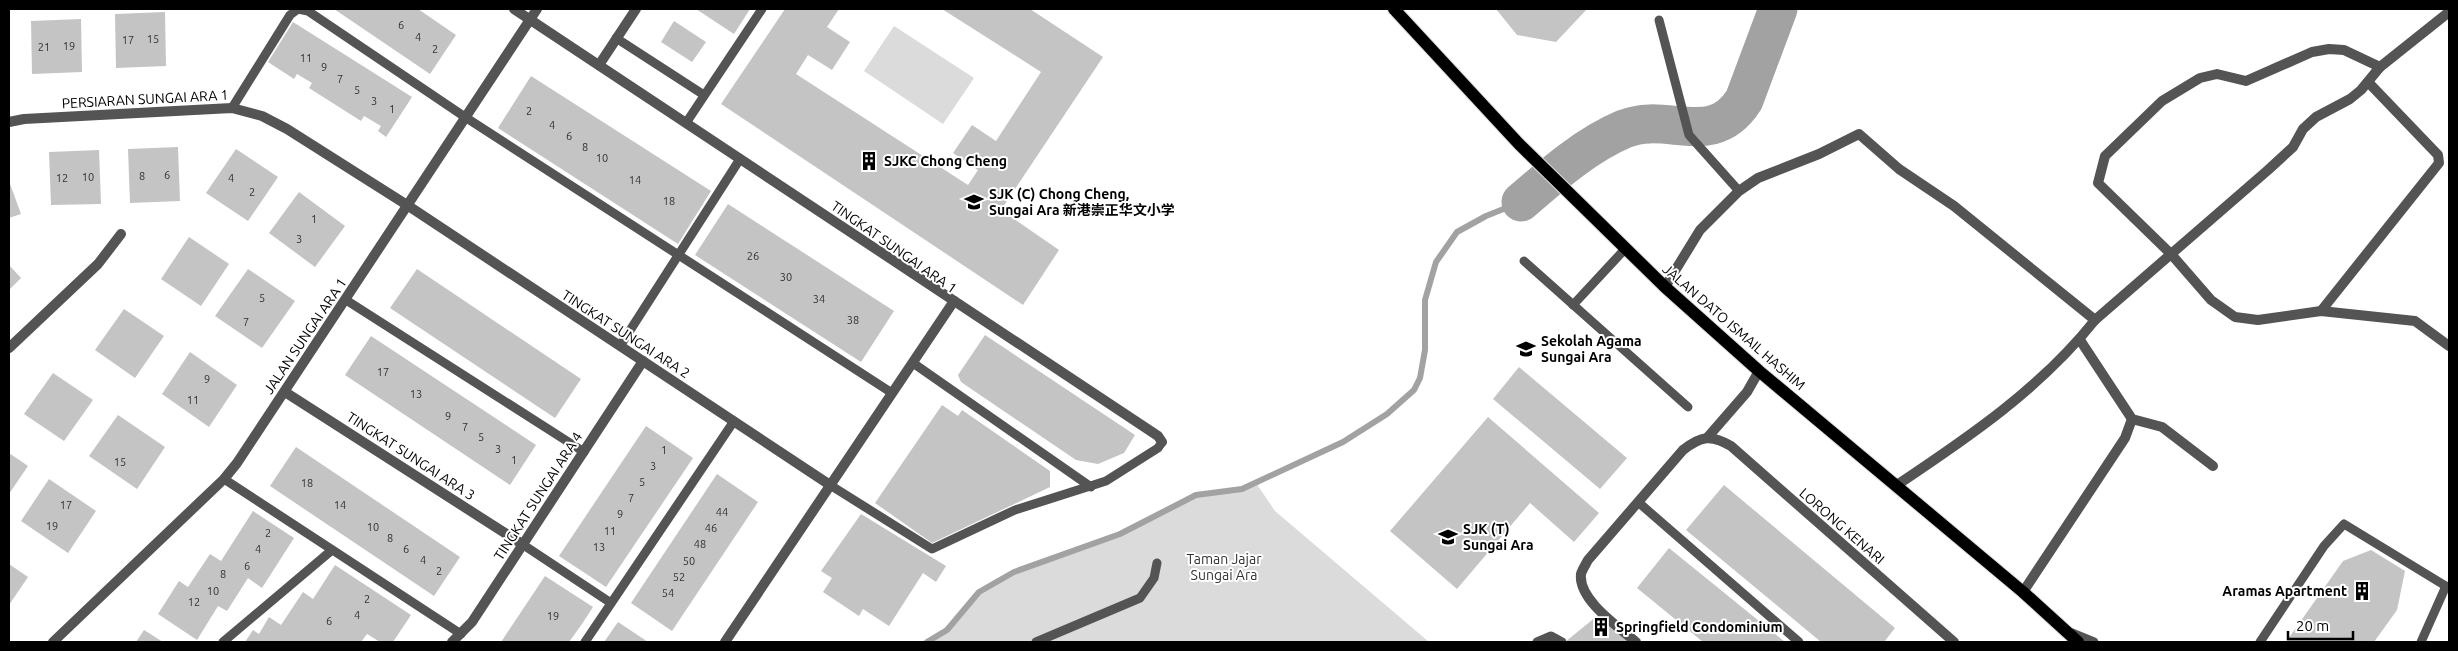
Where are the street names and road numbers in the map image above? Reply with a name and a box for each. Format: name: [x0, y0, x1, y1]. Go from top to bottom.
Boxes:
street label: PERSIARAN SUNGAI ARA 1: [61, 87, 229, 111]
street label: TINGKAT SUNGAI ARA 1: [828, 198, 960, 296]
street label: JALAN DATO ISMAIL HASHIM: [1660, 261, 1808, 393]
street label: JALAN SUNGAI ARA 1: [260, 275, 350, 397]
street label: TINGKAT SUNGAI ARA 2: [559, 287, 693, 381]
street label: TINGKAT SUNGAI ARA 3: [344, 409, 478, 503]
street label: TINGKAT SUNGAI ARA 4: [491, 429, 585, 563]
street label: LORONG KENARI: [1796, 485, 1888, 567]

